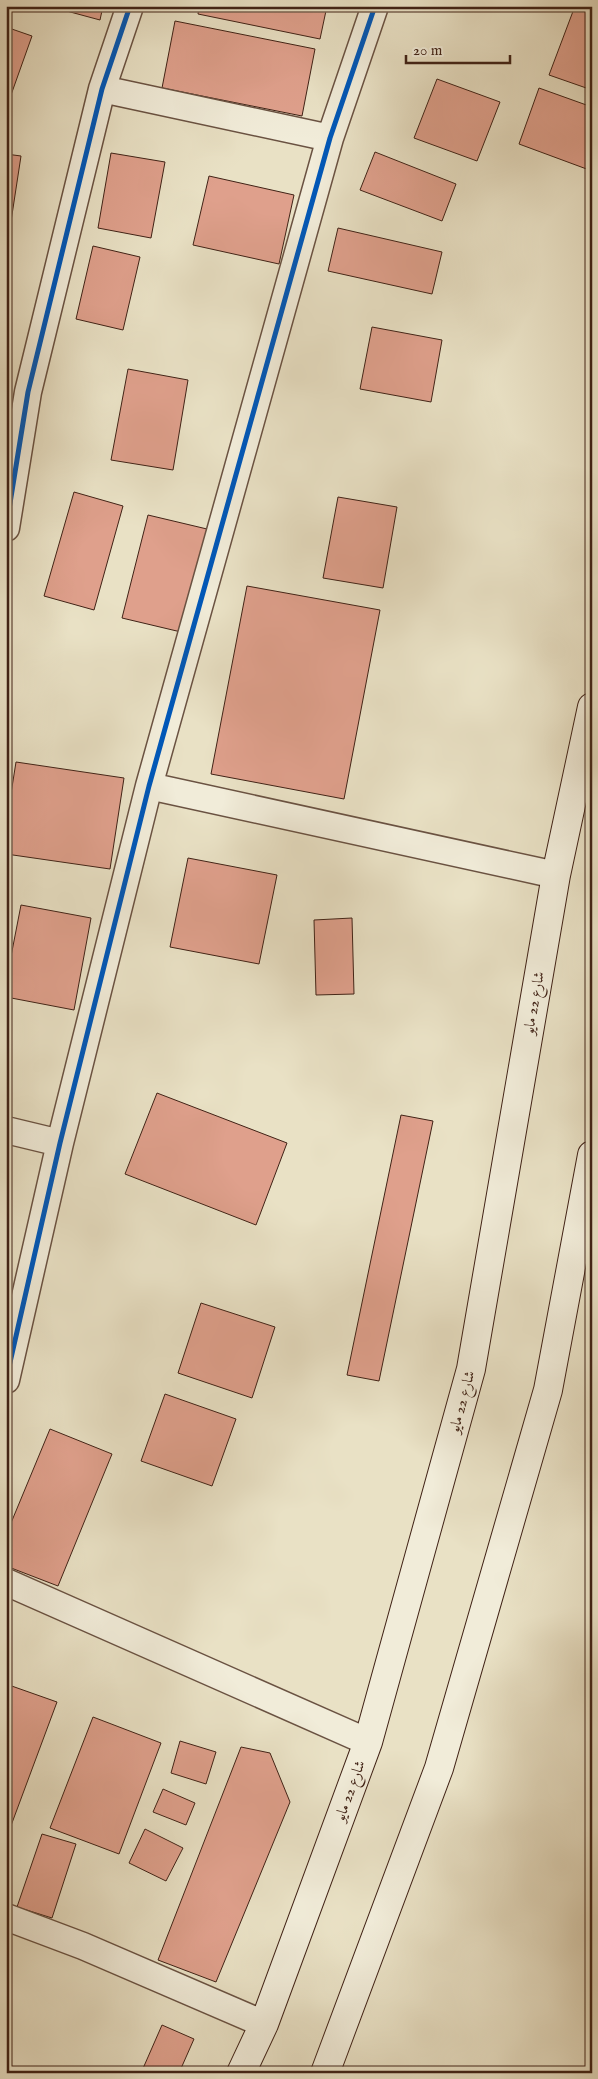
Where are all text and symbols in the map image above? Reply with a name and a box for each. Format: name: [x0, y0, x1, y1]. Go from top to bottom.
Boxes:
scale bar: [406, 32, 509, 64]
text: 20 m: [413, 41, 443, 60]
street label: شارع 22 مايو: [519, 970, 552, 1039]
street label: شارع 22 مايو: [444, 1369, 482, 1438]
street label: شارع 22 مايو: [329, 1758, 373, 1827]

